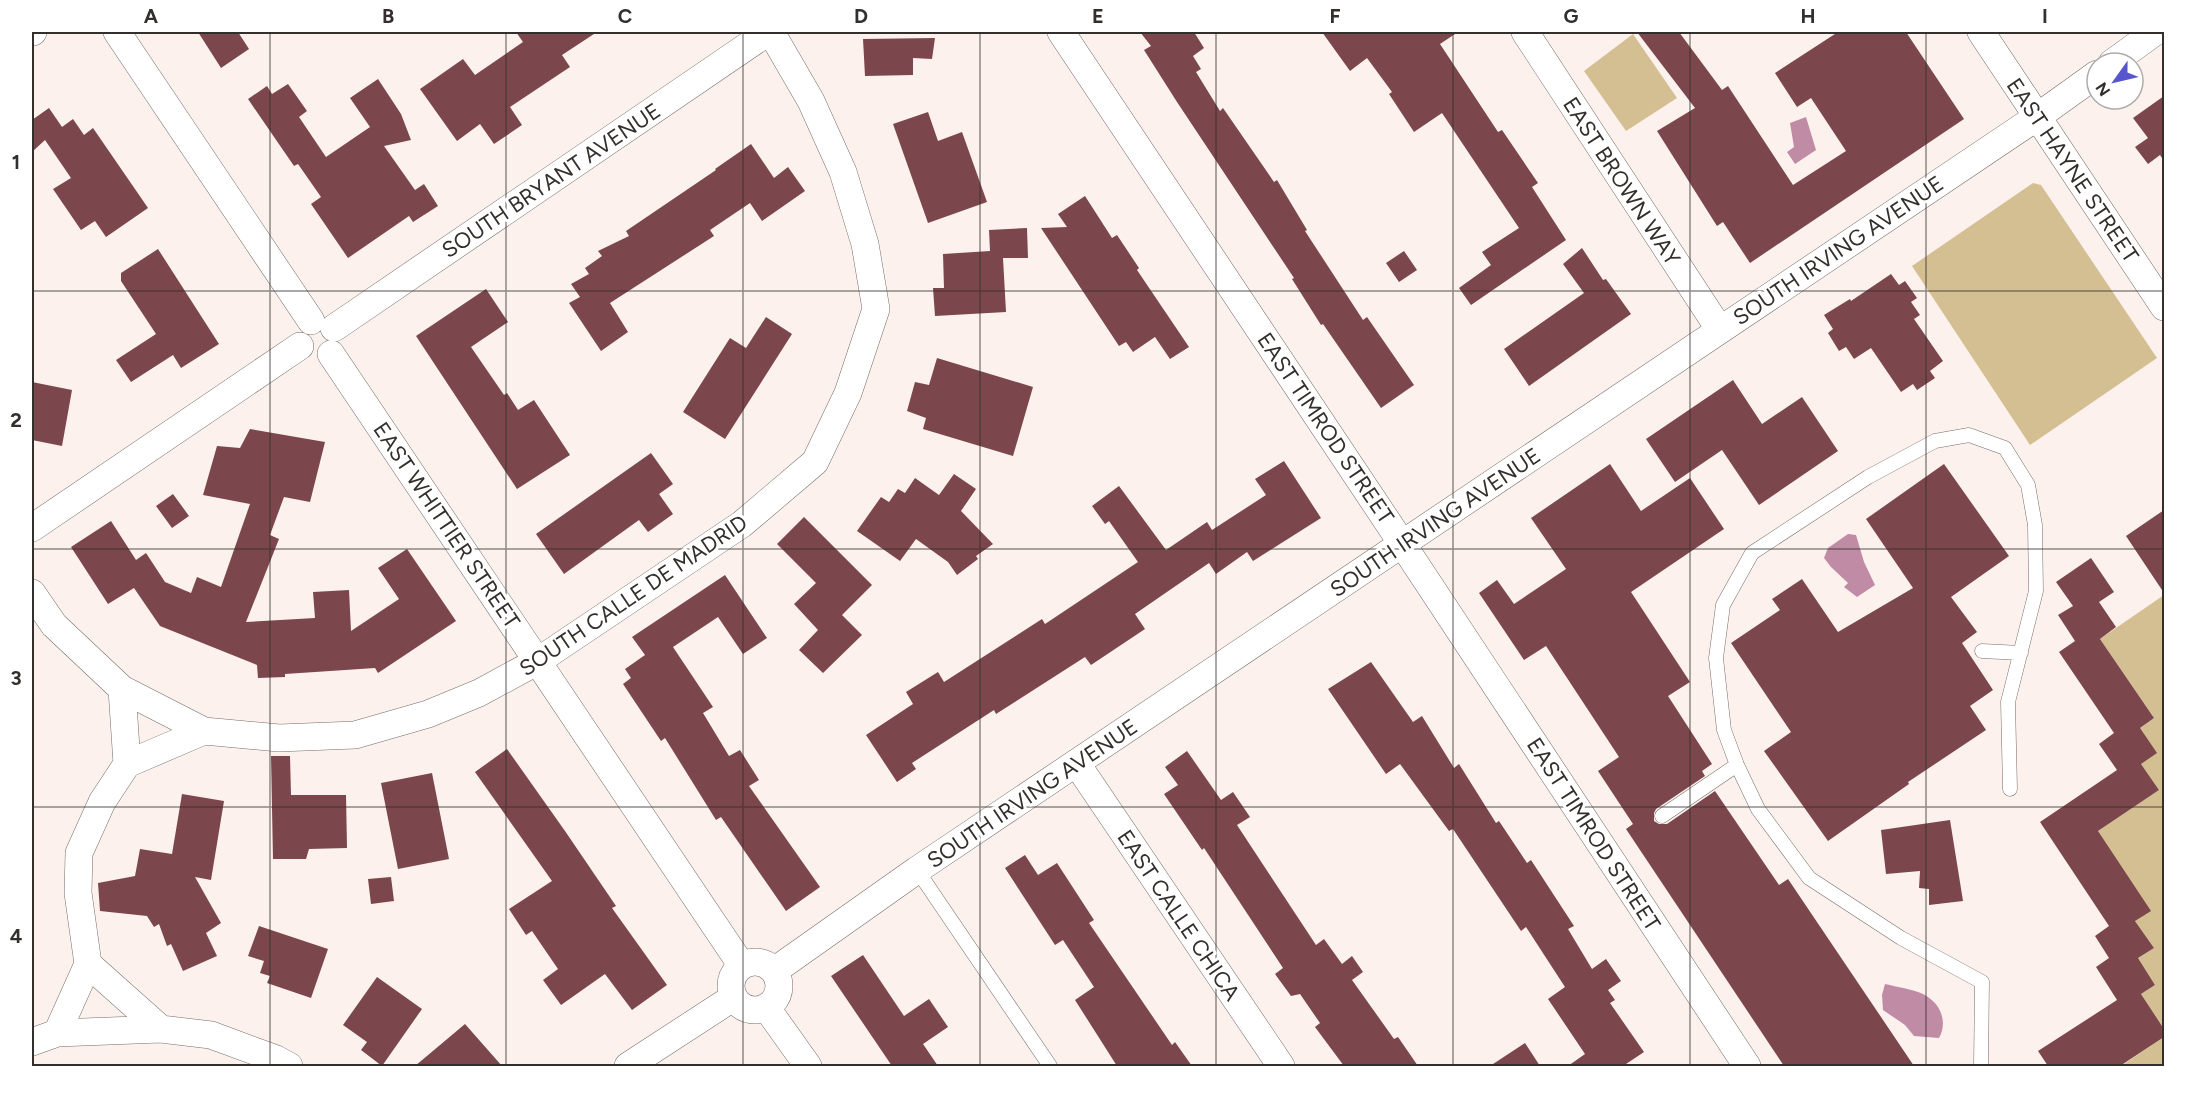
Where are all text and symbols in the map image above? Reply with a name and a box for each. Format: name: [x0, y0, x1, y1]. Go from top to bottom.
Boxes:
text: A: [144, 4, 159, 28]
text: B: [382, 4, 394, 28]
text: C: [618, 4, 632, 28]
text: D: [854, 4, 868, 28]
text: E: [1092, 4, 1104, 28]
text: F: [1329, 4, 1341, 28]
text: G: [1564, 4, 1579, 28]
text: H: [1801, 4, 1816, 28]
text: I: [2042, 4, 2048, 28]
north arrow: [2085, 51, 2145, 111]
street label: EAST HAYNE STREET: [2001, 73, 2145, 267]
street label: EAST BROWN WAY: [1557, 92, 1686, 271]
street label: SOUTH BRYANT AVENUE: [437, 97, 666, 264]
text: 1: [12, 150, 20, 174]
street label: SOUTH IRVING AVENUE: [1728, 170, 1949, 331]
street label: EAST TIMROD STREET: [1252, 328, 1400, 529]
text: 2: [10, 408, 22, 432]
street label: EAST WHITTIER STREET: [368, 417, 526, 633]
street label: SOUTH IRVING AVENUE: [1325, 442, 1546, 603]
street label: SOUTH CALLE DE MADRID: [514, 509, 752, 682]
text: 3: [10, 666, 22, 690]
street label: SOUTH IRVING AVENUE: [922, 713, 1143, 874]
street label: EAST TIMROD STREET: [1521, 733, 1666, 936]
street label: EAST CALLE CHICA: [1111, 825, 1246, 1006]
text: 4: [10, 924, 23, 948]

